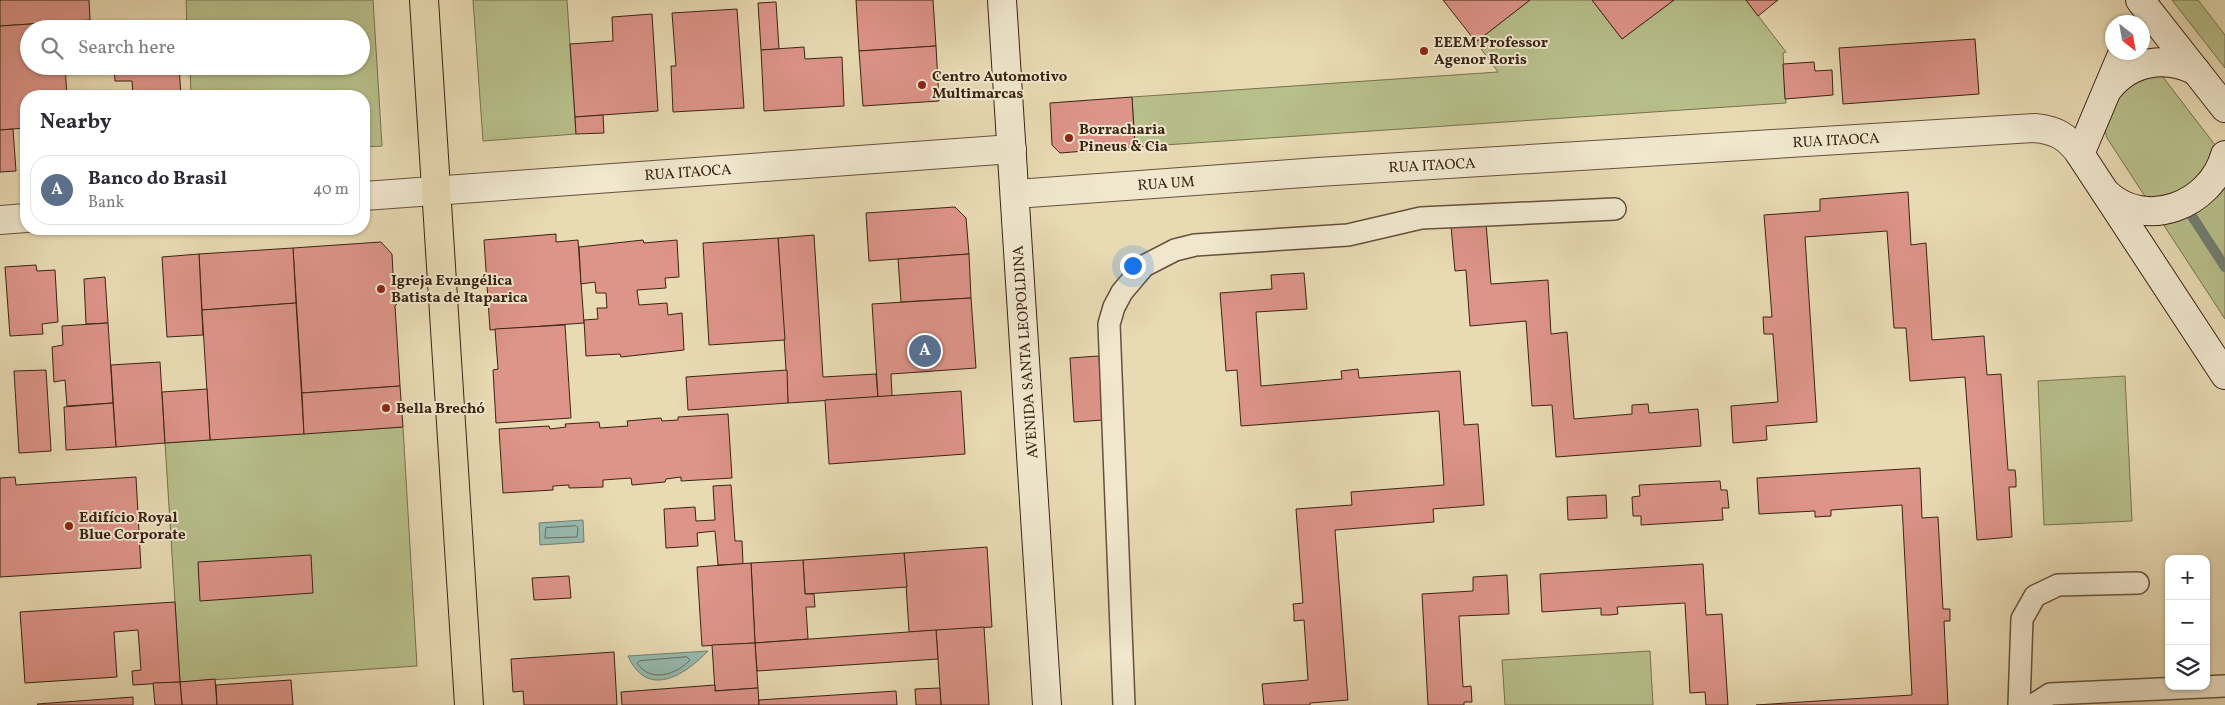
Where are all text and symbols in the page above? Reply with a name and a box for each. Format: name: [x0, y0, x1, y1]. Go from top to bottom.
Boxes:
north arrow: [2105, 15, 2150, 60]
search box: [20, 20, 370, 75]
place label: EEEM Professor Agenor Roris: [1434, 33, 1548, 71]
icon: search: [38, 34, 66, 62]
text: Search here: [78, 35, 175, 61]
marker: EEEM Professor Agenor Roris: [1418, 45, 1430, 57]
place label: Centro Automotivo Multimarcas: [932, 67, 1068, 105]
marker: Centro Automotivo Multimarcas: [916, 79, 928, 91]
text: Nearby: [40, 108, 111, 137]
place label: Borracharia Pineus & Cia: [1079, 120, 1168, 158]
street label: RUA ITAOCA: [1792, 129, 1881, 154]
marker: Borracharia Pineus & Cia: [1063, 132, 1075, 144]
street label: RUA ITAOCA: [1388, 154, 1477, 179]
street label: RUA ITAOCA: [644, 160, 733, 187]
text: Banco do Brasil: [88, 166, 227, 192]
street label: RUA UM: [1137, 172, 1196, 197]
text: A: [51, 179, 63, 201]
text: 40 m: [313, 179, 349, 201]
text: Bank: [88, 192, 124, 214]
street label: AVENIDA SANTA LEOPOLDINA: [1009, 244, 1044, 459]
your location: [1120, 253, 1146, 279]
place label: Igreja Evangélica Batista de Itaparica: [391, 271, 528, 309]
marker: Igreja Evangélica Batista de Itaparica: [375, 283, 387, 295]
pin: A: [909, 332, 941, 370]
place label: Bella Brechó: [396, 399, 485, 420]
marker: Bella Brechó: [380, 402, 392, 414]
place label: Edifício Royal Blue Corporate: [79, 508, 186, 546]
marker: Edifício Royal Blue Corporate: [63, 520, 75, 532]
map controls: [2165, 555, 2210, 690]
button: +: [2165, 555, 2210, 600]
button: −: [2165, 600, 2210, 645]
button: layers: [2165, 645, 2210, 690]

